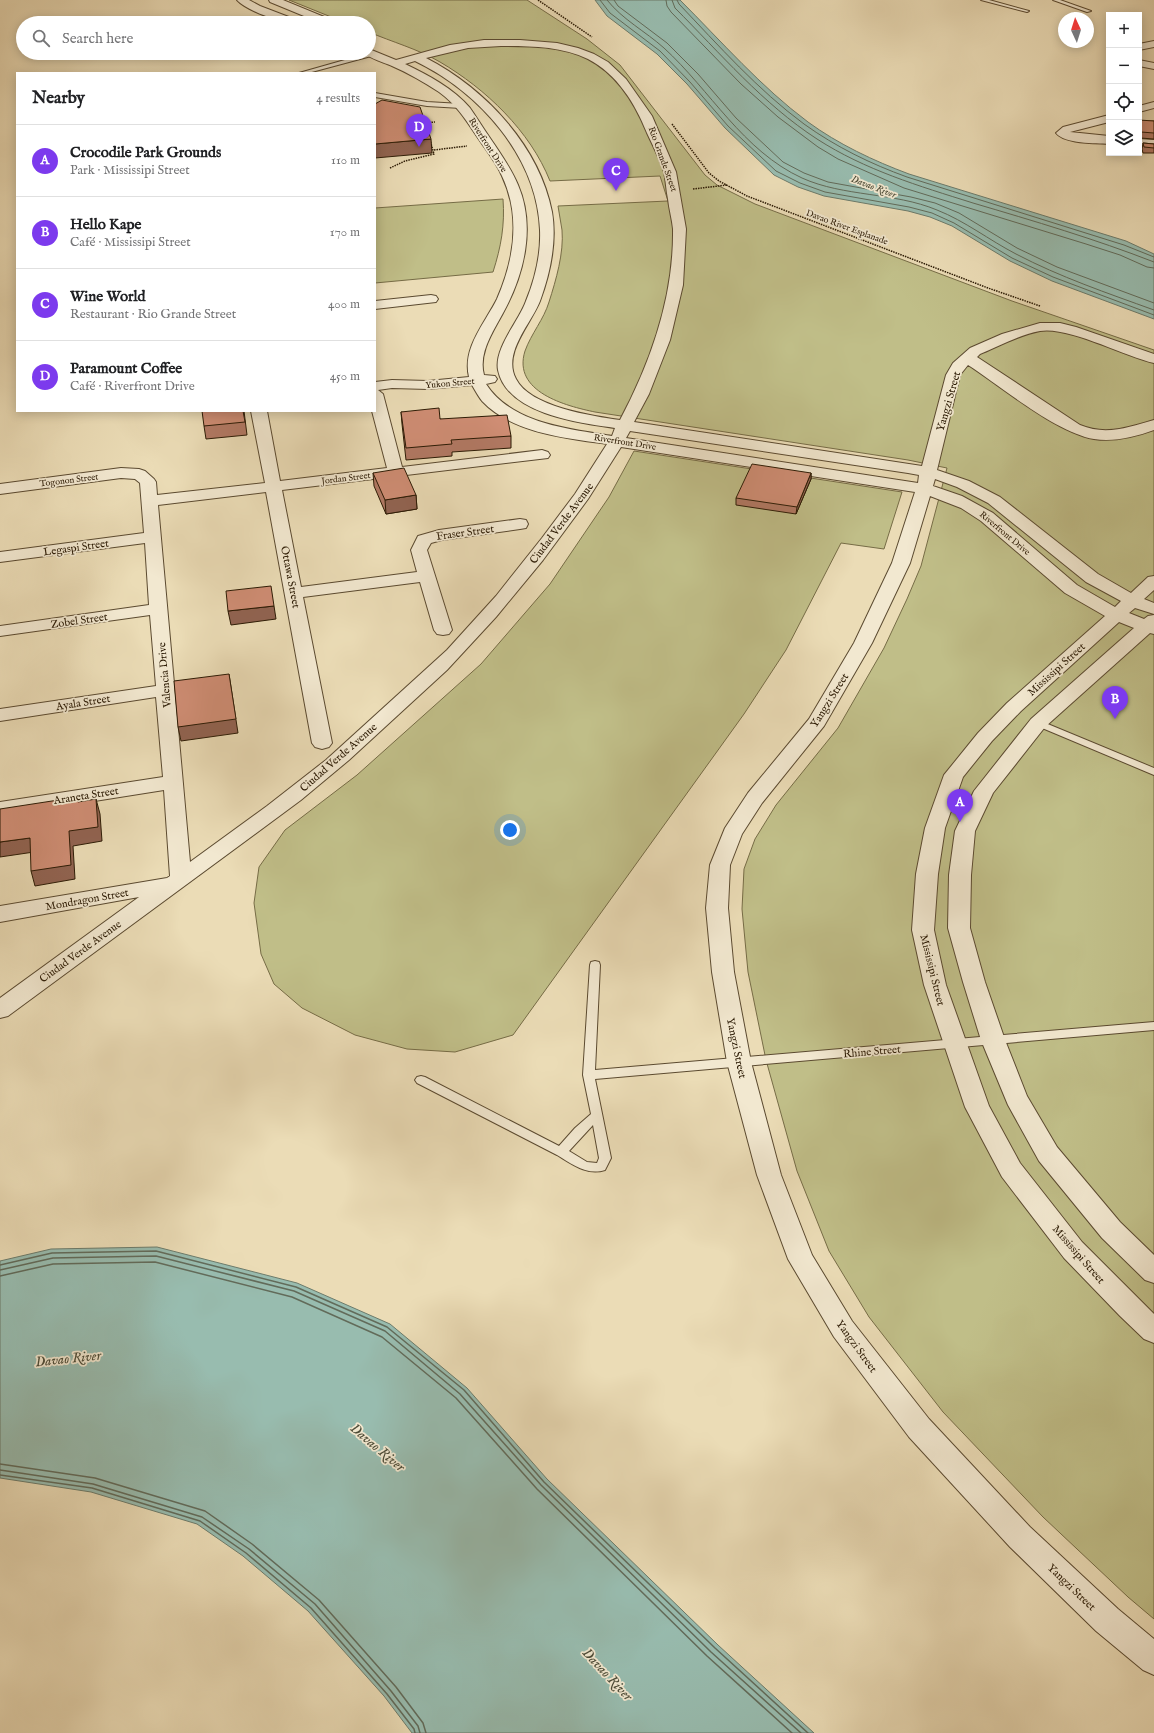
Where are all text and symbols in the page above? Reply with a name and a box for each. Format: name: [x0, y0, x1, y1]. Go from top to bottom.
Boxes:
north arrow: [1058, 12, 1094, 48]
map controls: [1106, 12, 1142, 156]
button: +: [1106, 12, 1142, 48]
search box: [16, 16, 376, 60]
icon: search: [30, 27, 52, 49]
text: Search here: [62, 29, 133, 48]
button: −: [1106, 48, 1142, 84]
button: locate: [1106, 84, 1142, 120]
text: Nearby: [32, 88, 85, 109]
text: 4 results: [316, 90, 360, 107]
pin: D: [406, 114, 432, 147]
street label: Riverfront Drive: [466, 116, 509, 175]
button: layers: [1106, 120, 1142, 156]
street label: Rio Grande Street: [646, 125, 679, 193]
text: Crocodile Park Grounds: [70, 143, 221, 162]
text: A: [41, 152, 49, 169]
text: 110 m: [331, 152, 360, 169]
pin: C: [603, 158, 629, 191]
text: Park · Mississipi Street: [70, 162, 190, 179]
water label: Davao River: [849, 173, 898, 202]
street label: Davao River Esplanade: [804, 208, 889, 247]
text: Hello Kape: [70, 215, 141, 234]
text: B: [41, 224, 49, 241]
text: 170 m: [330, 224, 360, 241]
text: Café · Mississipi Street: [70, 234, 191, 251]
text: Wine World: [70, 287, 146, 306]
text: C: [40, 296, 50, 313]
text: 400 m: [328, 296, 360, 313]
text: Restaurant · Rio Grande Street: [70, 306, 236, 323]
text: Paramount Coffee: [70, 359, 182, 378]
text: D: [40, 368, 50, 385]
text: 450 m: [330, 368, 360, 385]
street label: Yangzi Street: [934, 370, 964, 433]
street label: Yukon Street: [425, 376, 475, 391]
text: Café · Riverfront Drive: [70, 378, 195, 395]
street label: Riverfront Drive: [593, 432, 657, 453]
street label: Jordan Street: [320, 470, 371, 487]
street label: Togonon Street: [39, 471, 99, 490]
street label: Ciudad Verde Avenue: [527, 480, 597, 567]
street label: Riverfront Drive: [977, 509, 1032, 558]
street label: Fraser Street: [435, 522, 495, 544]
street label: Legaspi Street: [42, 536, 110, 560]
street label: Ottawa Street: [277, 545, 303, 610]
street label: Zobel Street: [50, 610, 109, 632]
street label: Mississipi Street: [1025, 640, 1089, 699]
street label: Valencia Drive: [155, 642, 175, 709]
street label: Yangzi Street: [808, 671, 852, 730]
pin: B: [1102, 686, 1128, 719]
street label: Ayala Street: [54, 692, 111, 714]
street label: Ciudad Verde Avenue: [297, 720, 380, 795]
street label: Araneta Street: [52, 784, 120, 808]
pin: A: [947, 789, 973, 822]
your location: [500, 820, 520, 840]
street label: Mondragon Street: [45, 886, 130, 914]
street label: Ciudad Verde Avenue: [37, 917, 124, 986]
street label: Mississipi Street: [916, 933, 948, 1008]
street label: Yangzi Street: [723, 1017, 749, 1080]
street label: Rhine Street: [843, 1042, 902, 1061]
street label: Mississipi Street: [1049, 1222, 1108, 1287]
street label: Yangzi Street: [832, 1318, 880, 1376]
water label: Davao River: [34, 1346, 103, 1371]
water label: Davao River: [346, 1420, 409, 1477]
street label: Yangzi Street: [1044, 1561, 1098, 1614]
water label: Davao River: [578, 1644, 637, 1706]

